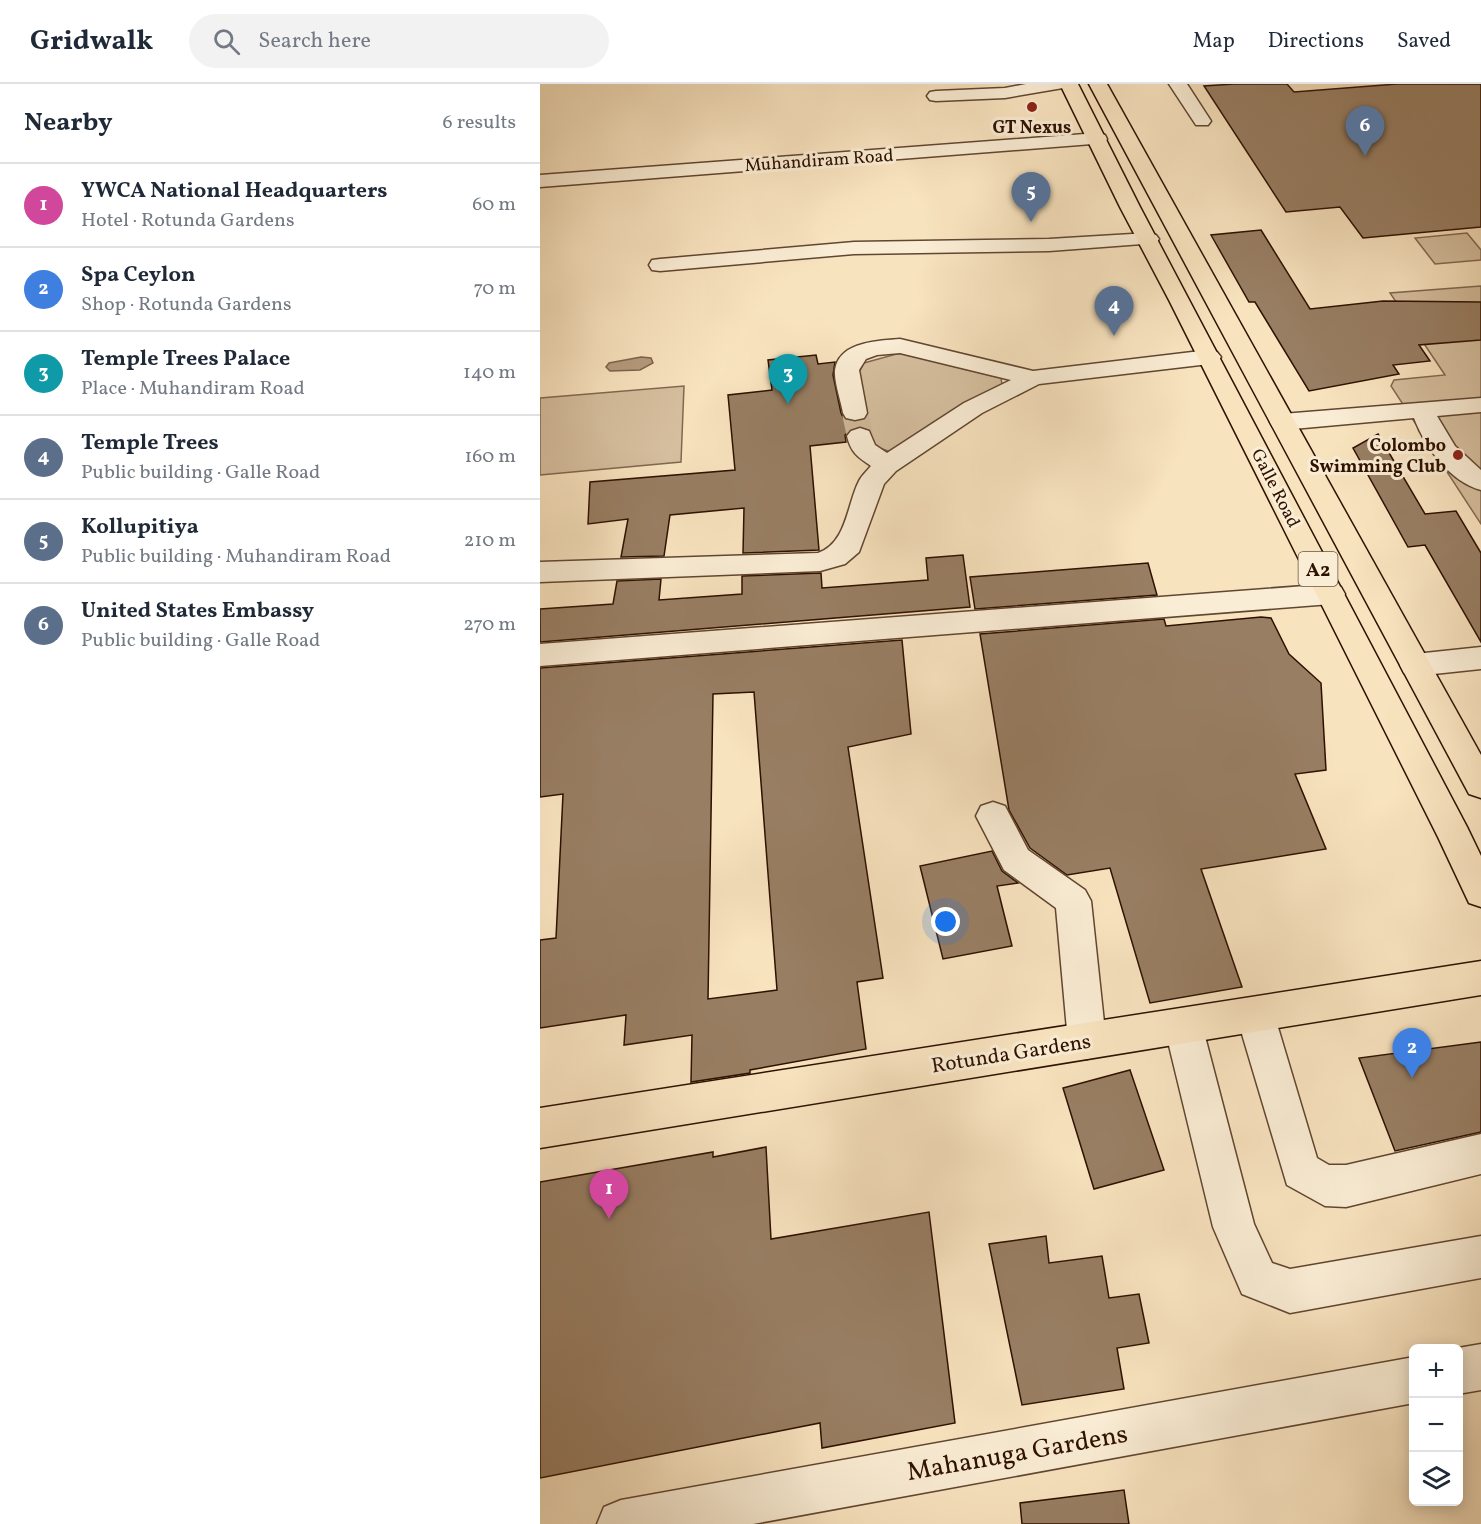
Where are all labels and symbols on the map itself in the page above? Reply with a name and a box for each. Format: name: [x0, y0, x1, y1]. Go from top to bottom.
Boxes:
marker: GT Nexus: [1025, 100, 1039, 114]
pin: 6: [1346, 106, 1384, 156]
place label: GT Nexus: [993, 116, 1071, 141]
street label: Muhandiram Road: [744, 144, 894, 179]
pin: 5: [1012, 172, 1050, 222]
pin: 4: [1094, 286, 1134, 336]
pin: 3: [768, 354, 808, 404]
place label: Colombo Swimming Club: [1309, 434, 1446, 480]
street label: Galle Road: [1244, 445, 1305, 533]
marker: Colombo Swimming Club: [1451, 448, 1465, 462]
road number: A2: [1298, 552, 1338, 586]
your location: [931, 907, 960, 936]
street label: Rotunda Gardens: [929, 1028, 1093, 1081]
pin: 2: [1392, 1028, 1432, 1078]
pin: 1: [590, 1170, 628, 1219]
street label: Mahanuga Gardens: [904, 1417, 1131, 1491]

